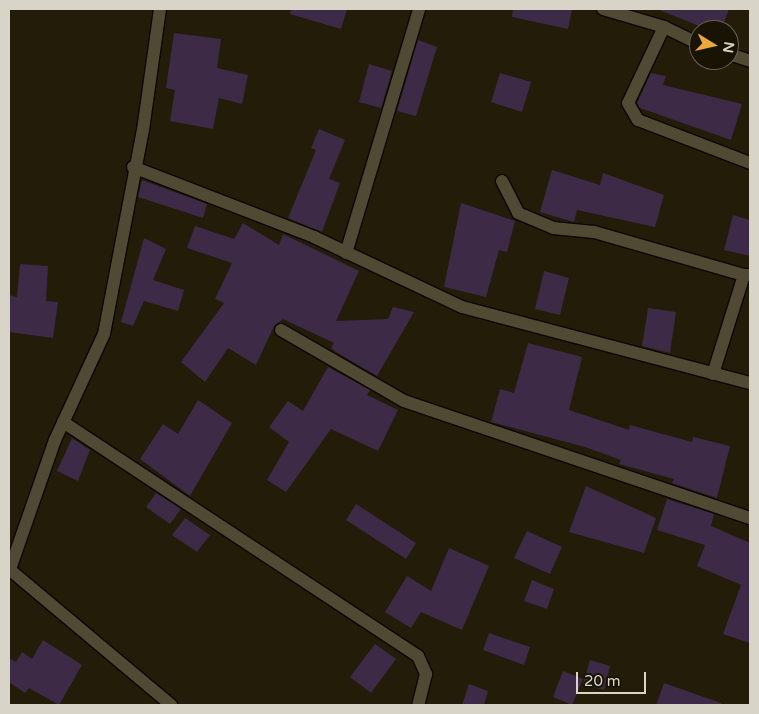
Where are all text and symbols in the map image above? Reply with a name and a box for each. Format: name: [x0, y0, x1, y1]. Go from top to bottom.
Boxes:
north arrow: [689, 20, 739, 70]
text: N: [719, 40, 738, 54]
scale bar: [579, 662, 649, 694]
text: 20 m: [584, 672, 621, 690]

